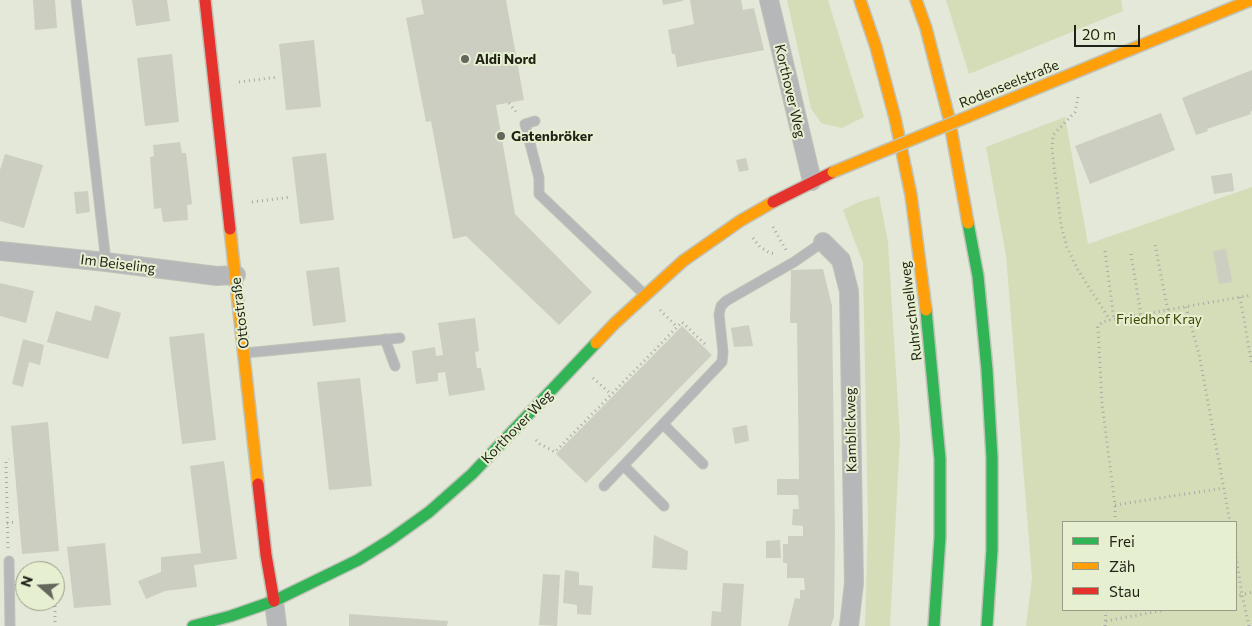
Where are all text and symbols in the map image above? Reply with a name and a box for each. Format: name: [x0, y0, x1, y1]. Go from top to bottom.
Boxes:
scale bar: [1077, 15, 1143, 47]
text: 20 m: [1082, 25, 1116, 43]
street label: Korthover Weg: [771, 43, 809, 139]
place label: Aldi Nord: [475, 51, 536, 67]
marker: Aldi Nord: [459, 53, 471, 65]
street label: Rodenseelstraße: [957, 56, 1061, 112]
place label: Gatenbröker: [511, 128, 593, 144]
marker: Gatenbröker: [495, 130, 507, 142]
street label: Im Beiseling: [80, 251, 156, 277]
street label: Ruhrschnellweg: [897, 260, 925, 362]
street label: Ottostraße: [227, 276, 253, 350]
park label: Friedhof Kray: [1116, 311, 1202, 327]
street label: Korthover Weg: [478, 387, 556, 467]
street label: Kamblickweg: [842, 387, 860, 473]
legend: [1062, 521, 1237, 611]
text: Frei: [1109, 532, 1135, 550]
text: Zäh: [1109, 557, 1135, 575]
north arrow: [15, 561, 65, 611]
text: N: [17, 574, 36, 589]
text: Stau: [1109, 582, 1140, 600]

